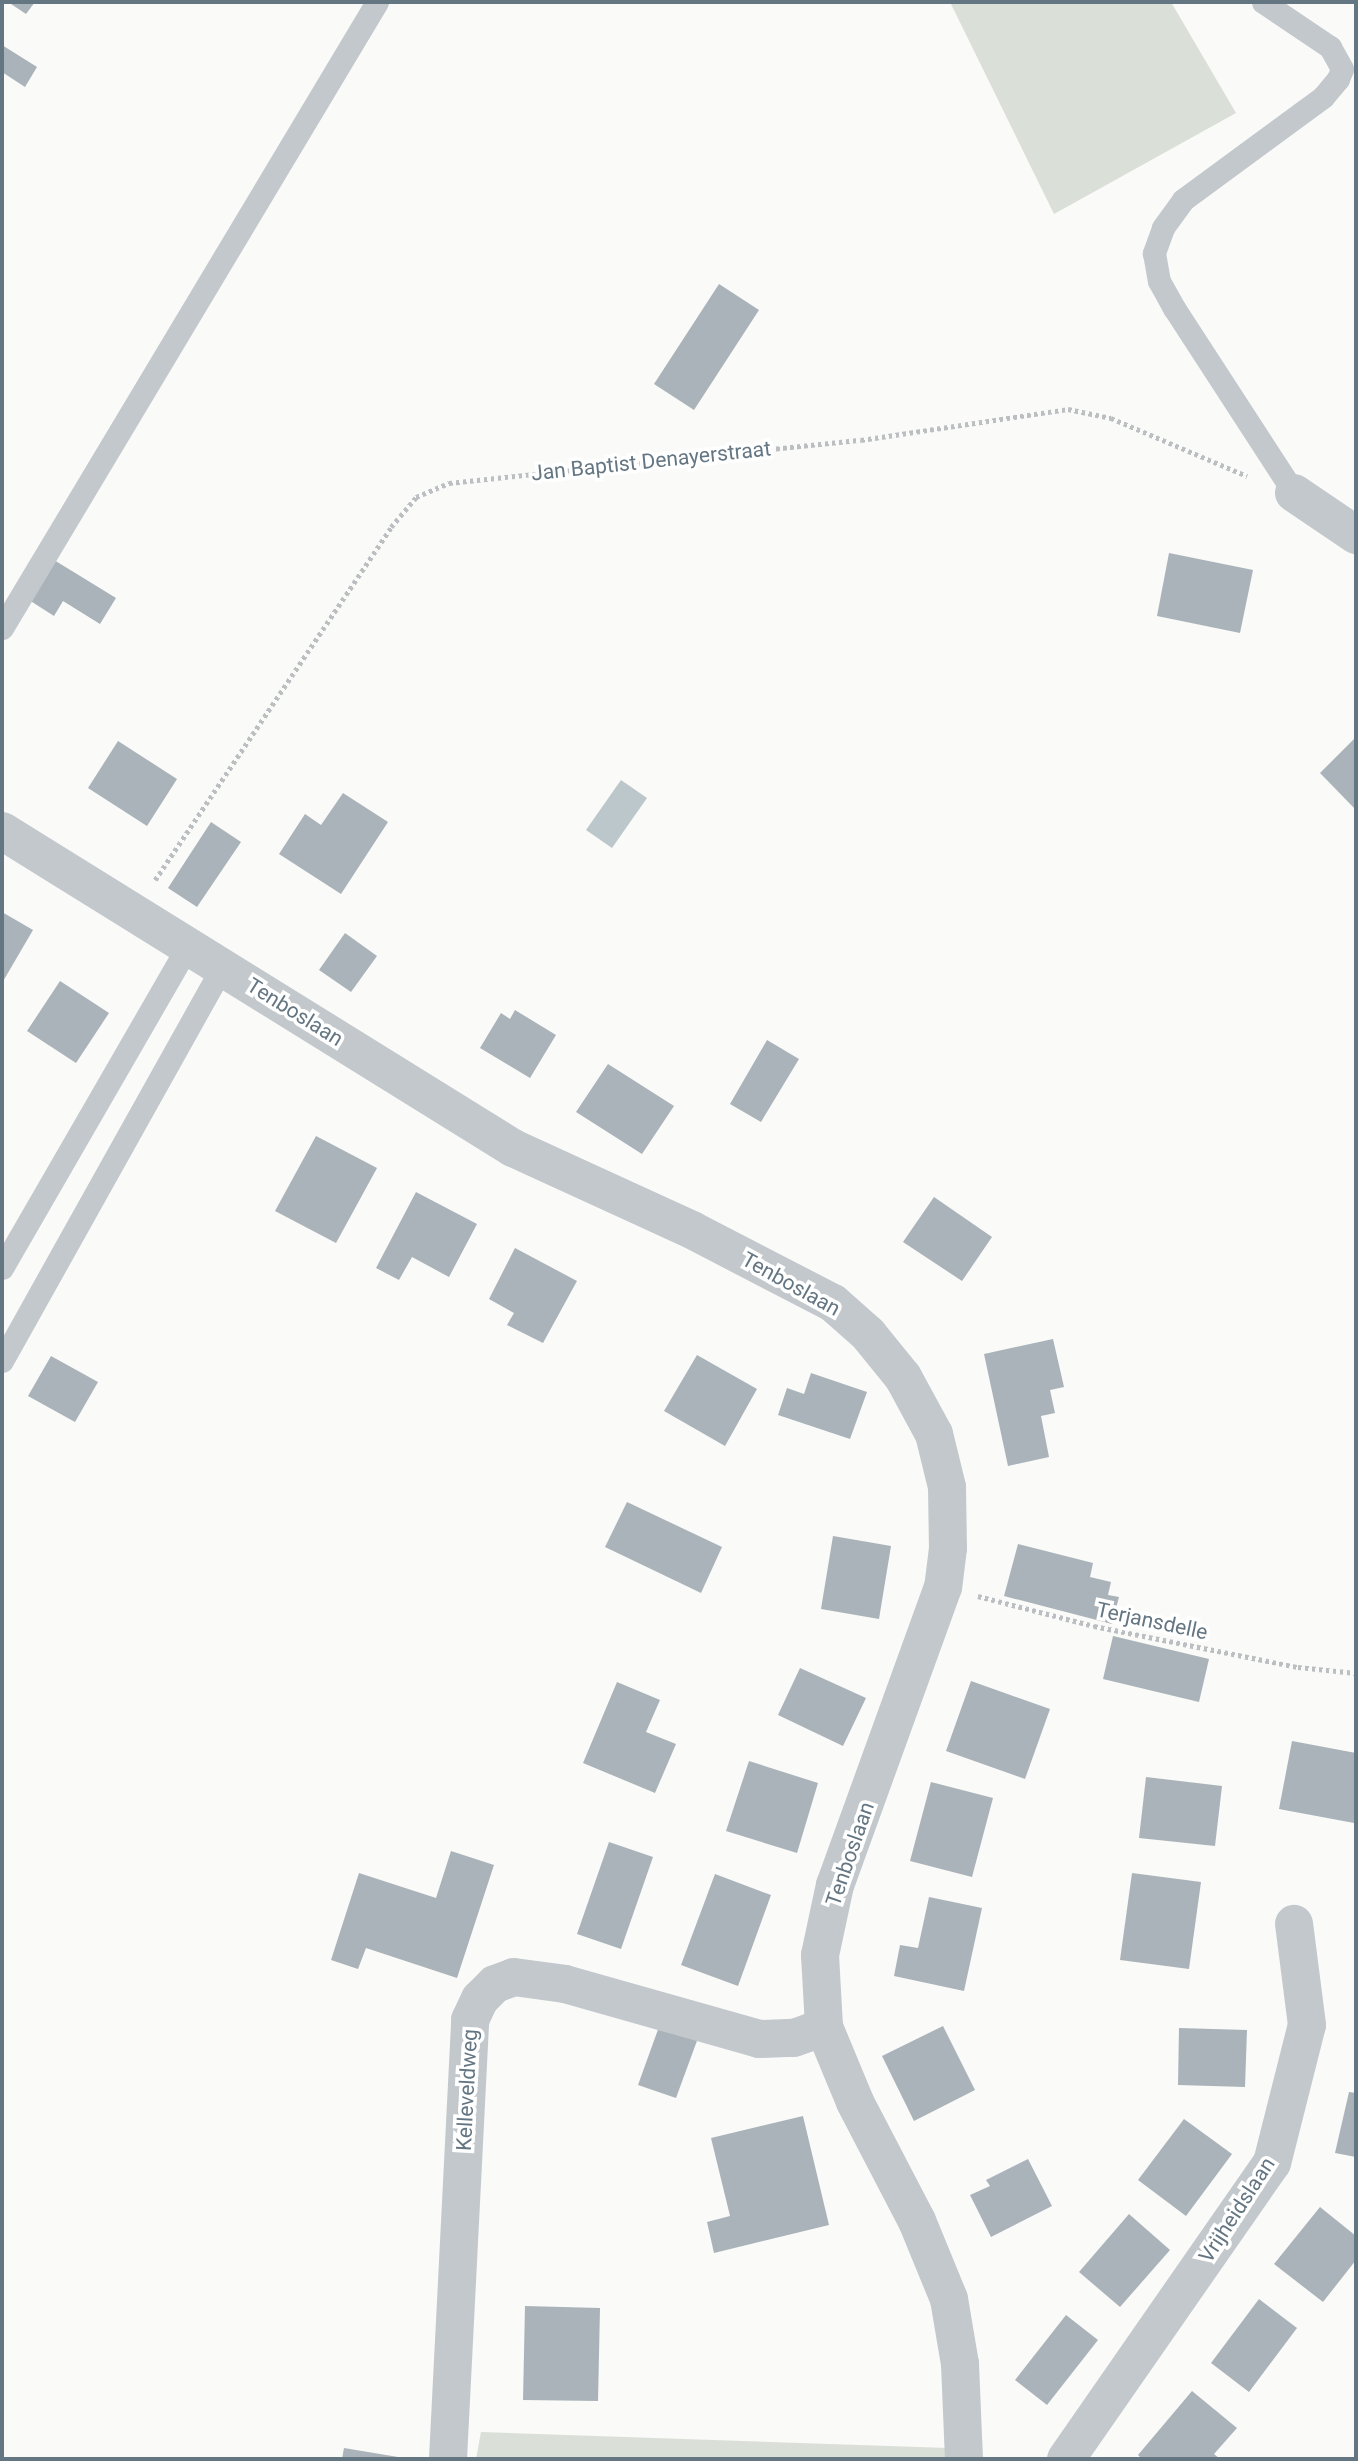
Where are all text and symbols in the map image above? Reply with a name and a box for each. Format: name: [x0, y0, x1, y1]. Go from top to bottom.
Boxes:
street label: Jan Baptist Denayerstraat: [530, 436, 772, 486]
street label: Tenboslaan: [242, 973, 348, 1051]
street label: Tenboslaan: [737, 1247, 845, 1321]
street label: Terjansdelle: [1094, 1597, 1210, 1645]
street label: Tenboslaan: [820, 1799, 880, 1909]
street label: Kelleveldweg: [451, 2028, 483, 2152]
street label: Vrijheidslaan: [1194, 2153, 1280, 2267]

